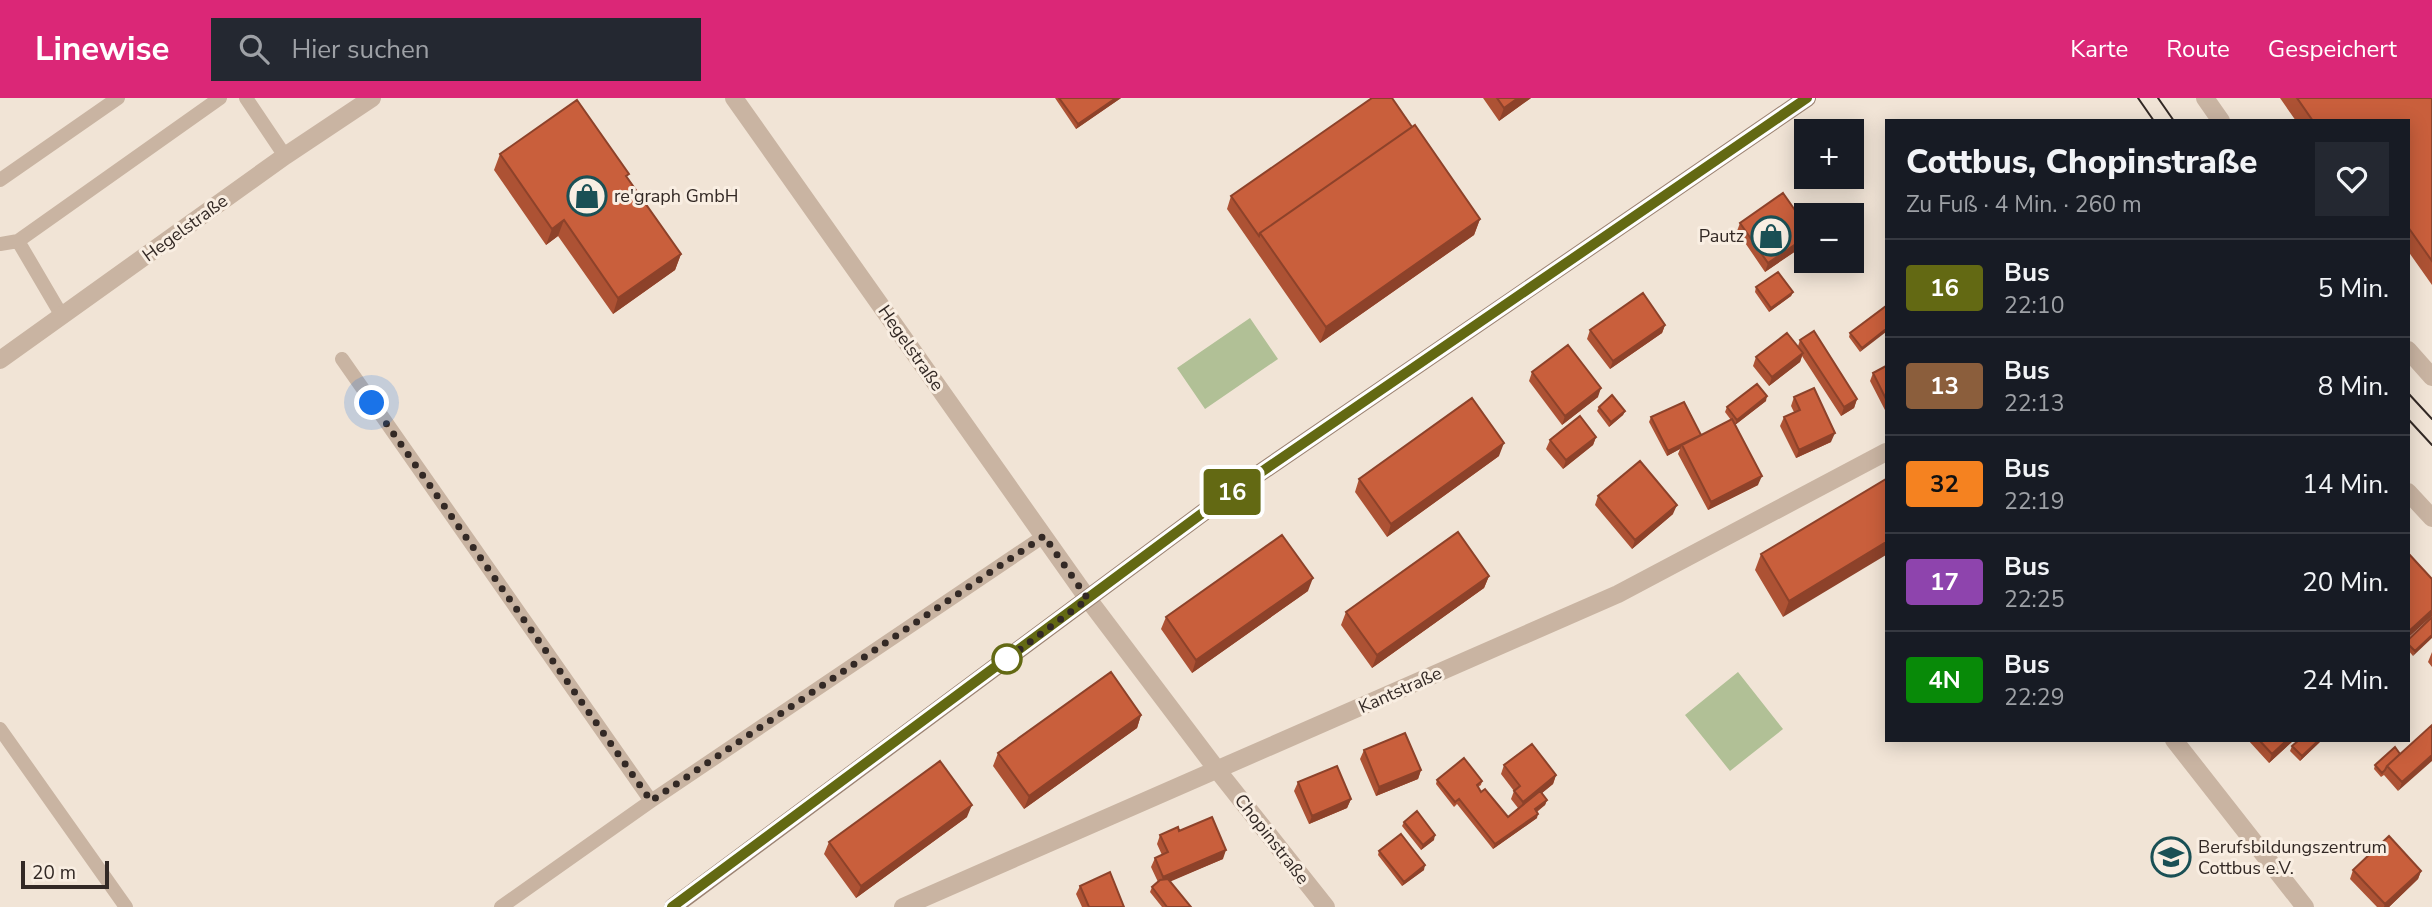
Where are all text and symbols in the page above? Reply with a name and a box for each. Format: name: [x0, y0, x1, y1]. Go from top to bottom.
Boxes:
search box: [211, 18, 701, 81]
text: Linewise: [35, 27, 169, 72]
icon: search: [235, 30, 273, 68]
text: Hier suchen: [291, 32, 430, 67]
text: Karte: [2070, 33, 2128, 65]
text: Route: [2166, 33, 2230, 65]
text: Gespeichert: [2268, 33, 2397, 65]
map controls: [1794, 119, 1864, 273]
button: +: [1794, 119, 1864, 189]
text: Cottbus, Chopinstraße: [1906, 140, 2257, 185]
button: heart: [2315, 142, 2389, 216]
shop icon: re'graph GmbH: [566, 175, 608, 217]
place label: re'graph GmbH: [614, 184, 738, 208]
street label: Hegelstraße: [137, 189, 233, 267]
text: Zu Fuß · 4 Min. · 260 m: [1906, 189, 2142, 220]
button: −: [1794, 203, 1864, 273]
shop icon: Pautz: [1750, 215, 1792, 257]
place label: Pautz: [1699, 224, 1744, 248]
text: Bus: [2004, 255, 2050, 290]
text: 5 Min.: [2318, 271, 2389, 306]
text: 16: [1930, 272, 1959, 304]
text: 22:10: [2004, 290, 2064, 321]
street label: Hegelstraße: [872, 300, 950, 396]
text: Bus: [2004, 353, 2050, 388]
text: 8 Min.: [2318, 369, 2389, 404]
text: 13: [1930, 370, 1959, 402]
your location: [354, 385, 389, 420]
text: 22:13: [2004, 388, 2064, 419]
text: Bus: [2004, 451, 2050, 486]
text: 14 Min.: [2302, 467, 2389, 502]
text: 32: [1930, 468, 1959, 500]
line badge: 16: [1200, 469, 1264, 515]
text: 16: [1218, 476, 1246, 508]
text: 22:19: [2004, 486, 2064, 517]
text: Bus: [2004, 549, 2050, 584]
text: 20 Min.: [2302, 565, 2389, 600]
text: 17: [1930, 566, 1959, 598]
text: 22:25: [2004, 584, 2064, 615]
unlabelled marker: [992, 644, 1022, 674]
text: Bus: [2004, 647, 2050, 682]
street label: Kantstraße: [1355, 661, 1445, 719]
text: 24 Min.: [2302, 663, 2389, 698]
text: 4N: [1928, 664, 1961, 696]
text: 22:29: [2004, 682, 2064, 713]
street label: Chopinstraße: [1229, 789, 1315, 889]
place label: Berufsbildungszentrum Cottbus e.V.: [2198, 835, 2387, 880]
school or university icon: Berufsbildungszentrum Cottbus e.V.: [2150, 836, 2192, 878]
scale bar: [21, 858, 108, 890]
text: 20 m: [32, 860, 76, 886]

